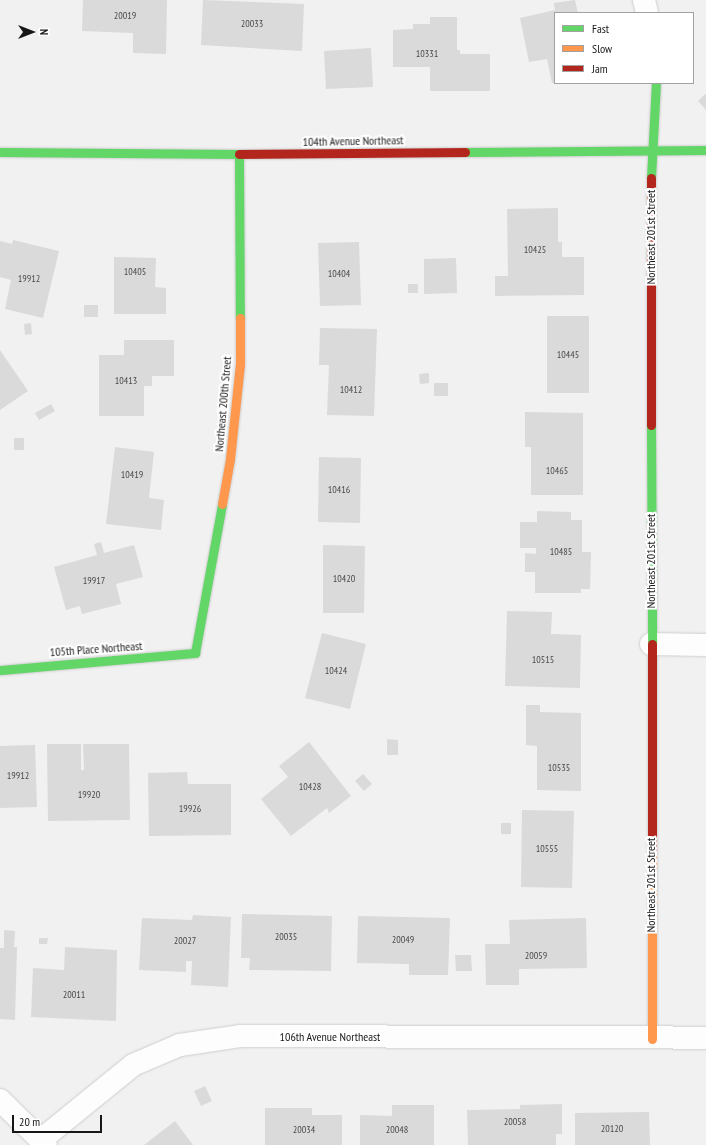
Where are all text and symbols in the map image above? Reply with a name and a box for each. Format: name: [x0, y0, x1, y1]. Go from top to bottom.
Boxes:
house number: 20019: [114, 10, 136, 22]
north arrow: [12, 12, 52, 52]
legend: [554, 12, 694, 84]
house number: 20033: [241, 18, 263, 30]
text: Fast: [592, 21, 609, 36]
text: N: [37, 29, 51, 35]
text: Slow: [592, 41, 612, 56]
house number: 10331: [416, 48, 438, 60]
text: Jam: [592, 61, 608, 76]
street label: 104th Avenue Northeast: [302, 133, 404, 149]
street label: Northeast 201st Street: [644, 190, 658, 284]
house number: 10425: [524, 244, 546, 256]
house number: 10405: [124, 266, 146, 278]
house number: 10404: [328, 268, 350, 280]
house number: 19912: [18, 273, 40, 285]
house number: 10445: [557, 349, 579, 361]
street label: Northeast 200th Street: [212, 356, 234, 452]
house number: 10413: [115, 375, 137, 387]
house number: 10412: [340, 384, 362, 396]
house number: 10465: [546, 465, 568, 477]
house number: 10419: [121, 469, 143, 481]
house number: 10416: [328, 484, 350, 496]
street label: Northeast 201st Street: [644, 514, 658, 608]
house number: 10485: [550, 546, 572, 558]
house number: 10420: [333, 573, 355, 585]
house number: 19917: [83, 575, 105, 587]
street label: 105th Place Northeast: [49, 639, 143, 659]
house number: 10515: [532, 654, 554, 666]
house number: 10424: [325, 665, 347, 677]
house number: 10535: [548, 762, 570, 774]
house number: 19912: [7, 770, 29, 782]
house number: 10428: [299, 781, 321, 793]
house number: 19920: [78, 789, 100, 801]
house number: 19926: [179, 803, 201, 815]
street label: Northeast 201st Street: [644, 838, 658, 932]
house number: 10555: [536, 843, 558, 855]
house number: 20035: [275, 931, 297, 943]
house number: 20049: [392, 934, 414, 946]
house number: 20027: [174, 935, 196, 947]
house number: 20059: [525, 950, 547, 962]
house number: 20011: [63, 989, 85, 1001]
street label: 106th Avenue Northeast: [279, 1030, 381, 1044]
scale bar: [14, 1107, 104, 1133]
text: 20 m: [19, 1114, 40, 1129]
house number: 20058: [504, 1116, 526, 1128]
house number: 20120: [601, 1123, 623, 1135]
house number: 20034: [293, 1124, 315, 1136]
house number: 20048: [386, 1124, 408, 1136]

